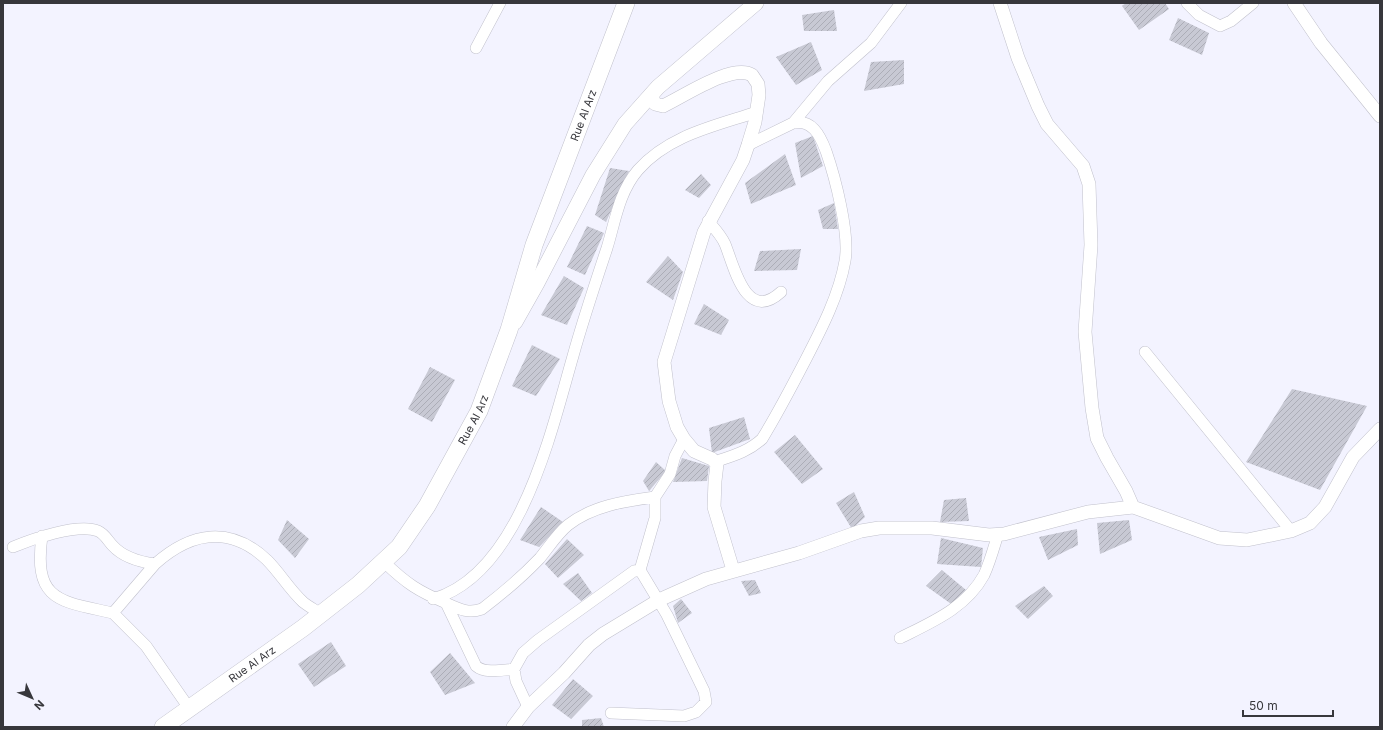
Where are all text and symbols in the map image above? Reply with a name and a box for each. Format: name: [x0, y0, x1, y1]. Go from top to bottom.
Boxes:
street label: Rue Al Arz: [567, 87, 600, 143]
street label: Rue Al Arz: [455, 393, 491, 447]
street label: Rue Al Arz: [226, 643, 278, 685]
north arrow: [12, 678, 52, 718]
scale bar: [1243, 692, 1333, 718]
text: N: [31, 697, 47, 713]
text: 50 m: [1249, 698, 1278, 713]

